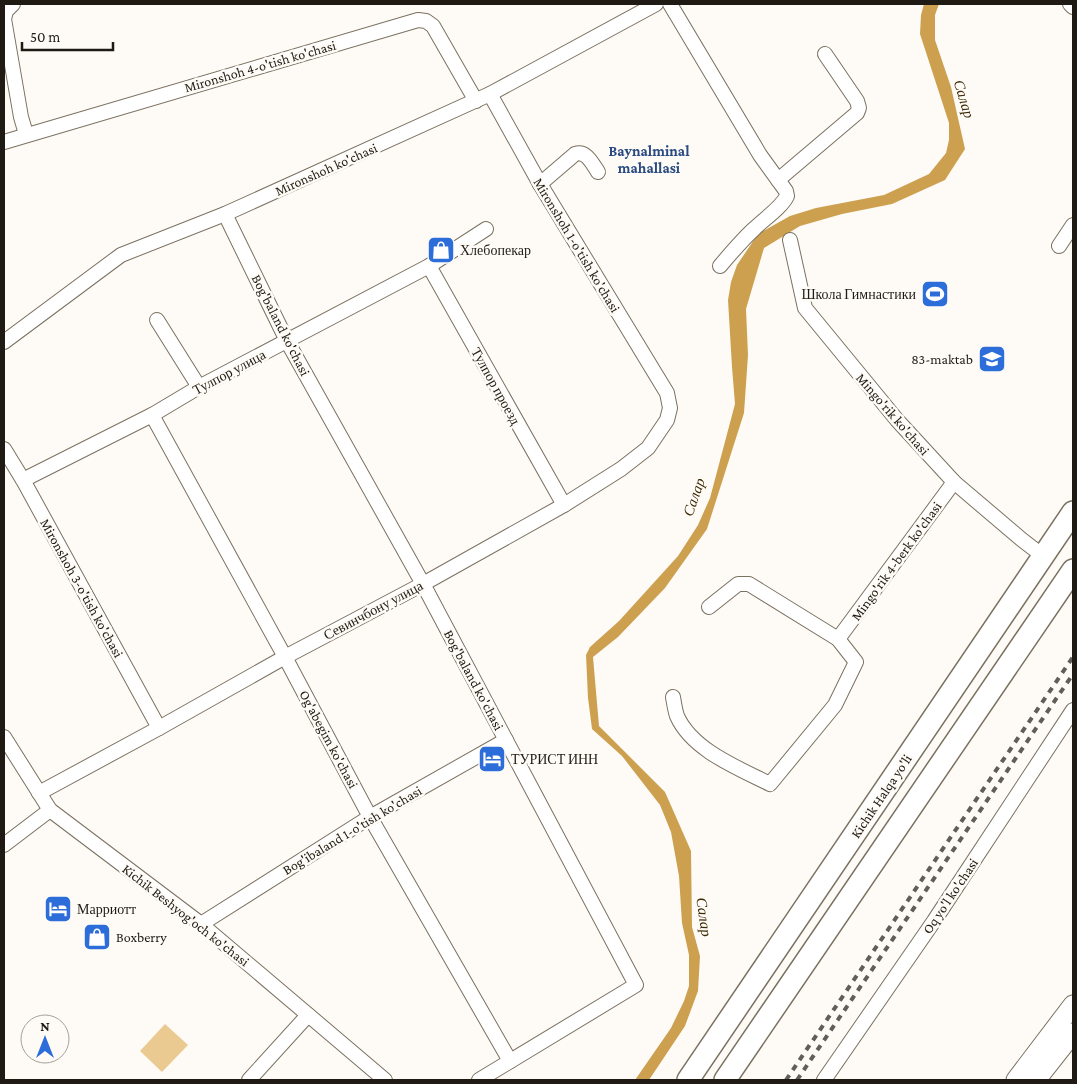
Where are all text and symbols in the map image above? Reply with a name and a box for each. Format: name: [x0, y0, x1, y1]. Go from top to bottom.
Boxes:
scale bar: [22, 20, 114, 52]
text: 50 m: [30, 29, 60, 45]
street label: Mironshoh 4-o'tish ko'chasi: [182, 37, 338, 95]
water label: Салар: [951, 78, 978, 121]
street label: Mironshoh ko'chasi: [272, 139, 380, 199]
district label: Baynalminal mahallasi: [608, 143, 690, 176]
street label: Mironshoh 1-o'tish ko'chasi: [530, 175, 624, 315]
shop icon: Хлебопекар: [426, 235, 456, 265]
place label: Хлебопекар: [460, 242, 531, 258]
street label: Bog'baland ko'chasi: [249, 272, 314, 379]
sports icon: Школа Гимнастики: [920, 279, 950, 309]
place label: Школа Гимнастики: [801, 286, 917, 302]
school or university icon: 83-maktab: [977, 344, 1007, 374]
street label: Тулпор проезд: [468, 345, 524, 427]
street label: Тулпор улица: [190, 346, 269, 398]
place label: 83-maktab: [911, 351, 973, 367]
street label: Mingo'rik ko'chasi: [853, 370, 933, 458]
water label: Салар: [680, 475, 708, 518]
street label: Mingo'rik 4-berk ko'chasi: [847, 498, 945, 624]
street label: Mironshoh 3-o'tish ko'chasi: [37, 516, 127, 660]
street label: Севинчбону улица: [321, 577, 426, 643]
street label: Bog'baland ko'chasi: [441, 627, 507, 733]
street label: Og'abegim ko'chasi: [296, 687, 362, 791]
hotel icon: ТУРИСТ ИНН: [477, 744, 507, 774]
place label: ТУРИСТ ИНН: [511, 751, 598, 767]
street label: Kichik Halqa yo'li: [847, 751, 915, 841]
street label: Bog'ibaland 1-o'tish ko'chasi: [280, 782, 425, 878]
street label: Oq yo'l ko'chasi: [919, 855, 981, 937]
street label: Kichik Beshyog'och ko'chasi: [119, 861, 253, 970]
hotel icon: Марриотт: [43, 894, 73, 924]
water label: Салар: [693, 896, 715, 938]
place label: Марриотт: [77, 901, 136, 917]
shop icon: Boxberry: [82, 922, 112, 952]
place label: Boxberry: [116, 929, 167, 945]
north arrow: [20, 1014, 70, 1064]
text: N: [40, 1018, 50, 1034]

